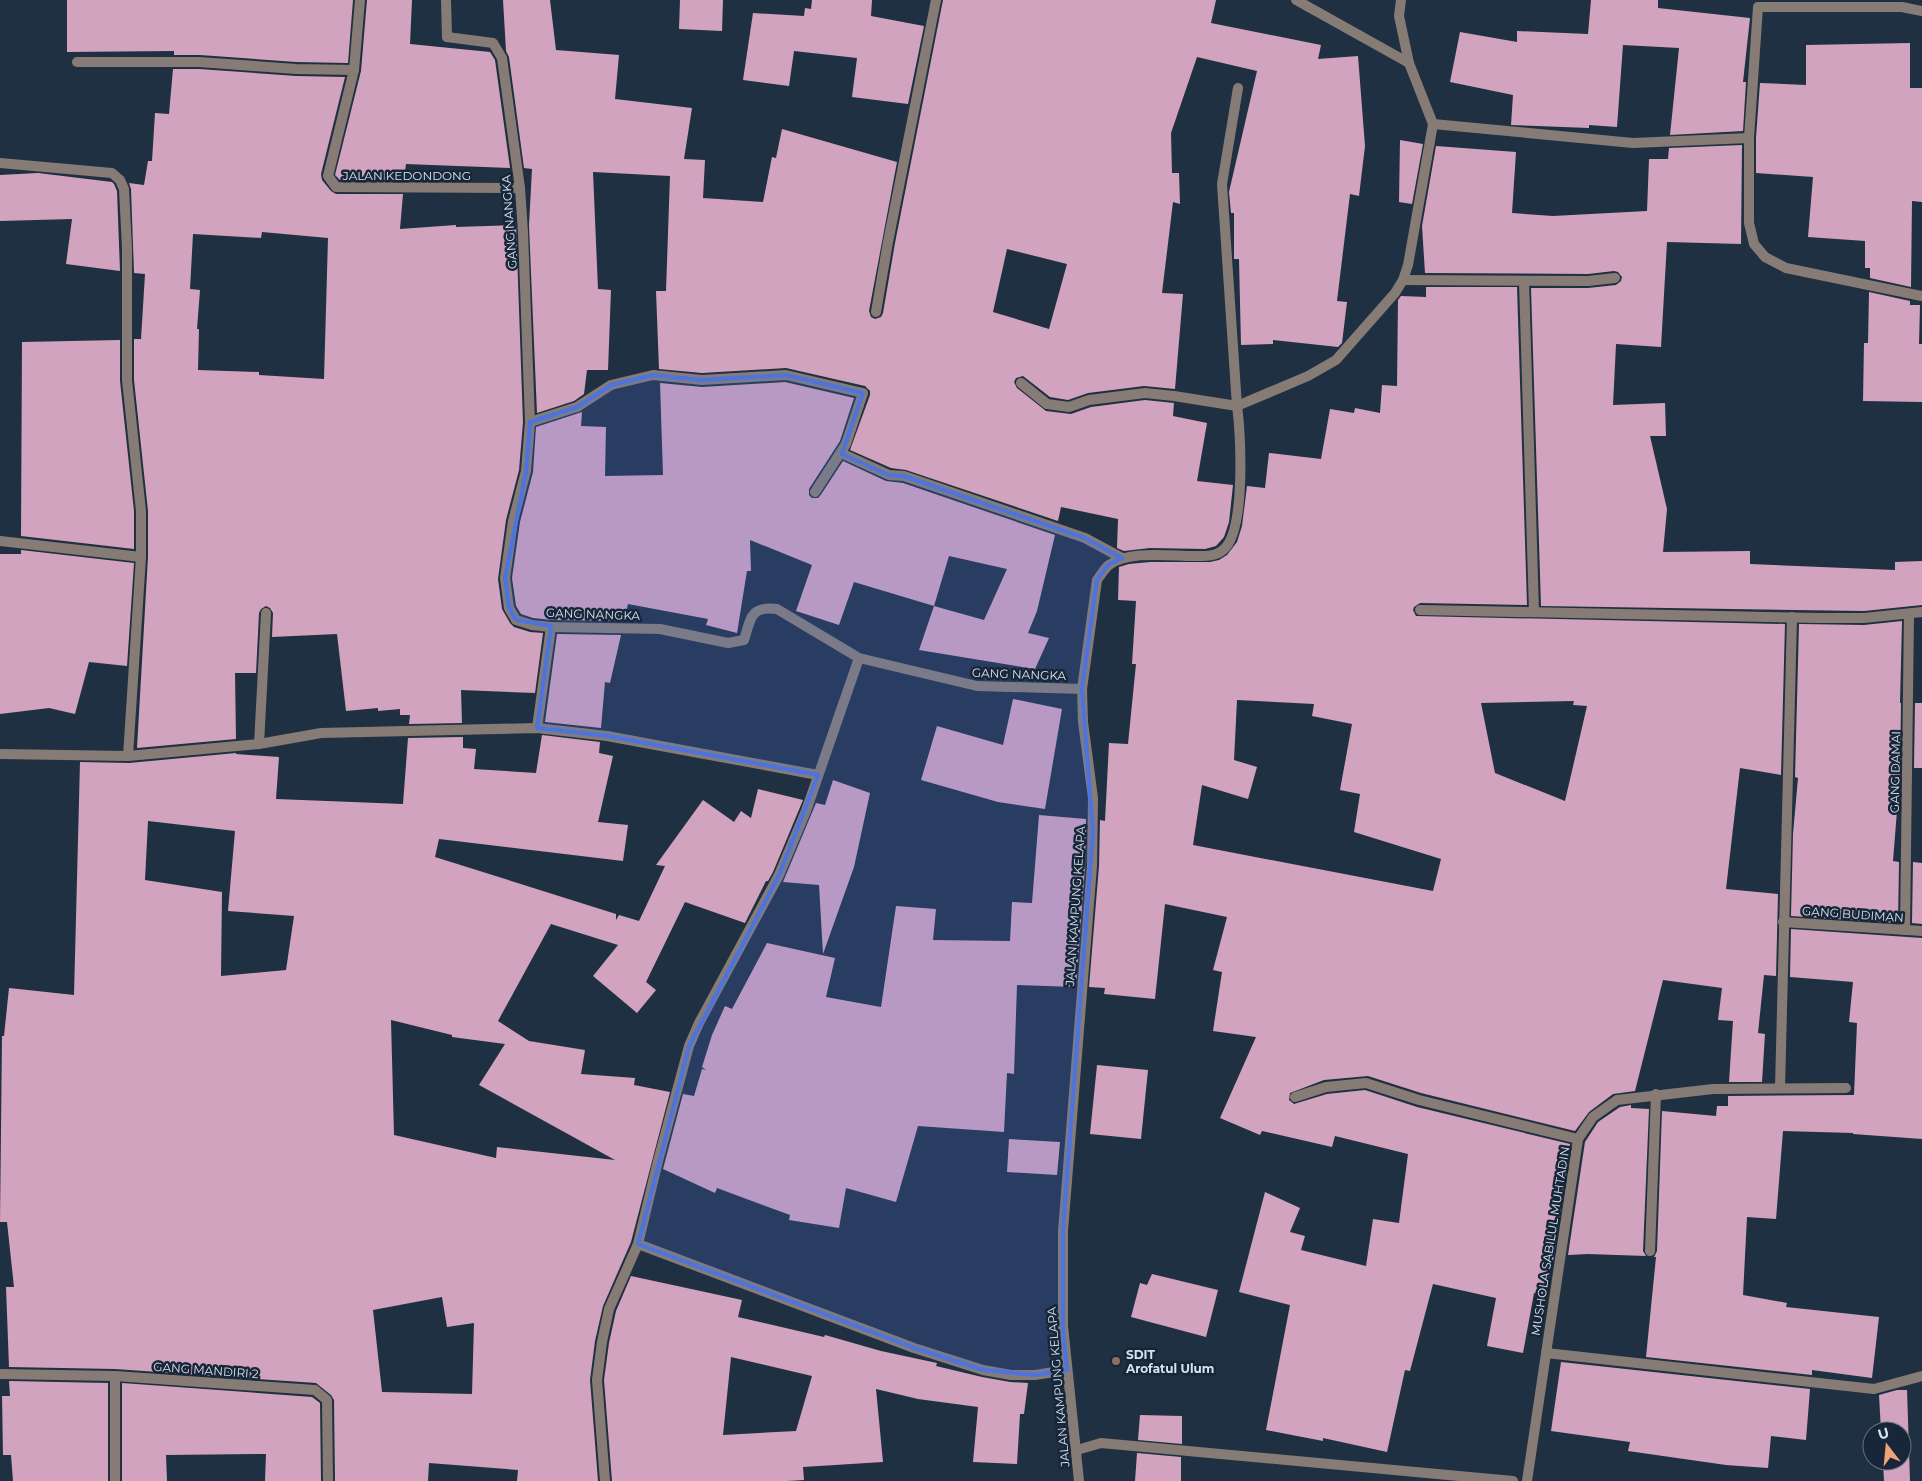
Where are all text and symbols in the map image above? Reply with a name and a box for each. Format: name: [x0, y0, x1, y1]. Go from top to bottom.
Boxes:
street label: JALAN KEDONDONG: [342, 168, 471, 183]
street label: GANG NANGKA: [498, 174, 520, 270]
street label: GANG NANGKA: [546, 605, 641, 623]
street label: GANG NANGKA: [972, 665, 1067, 683]
street label: GANG DAMAI: [1887, 731, 1903, 813]
street label: JALAN KAMPUNG KELAPA: [1062, 825, 1088, 988]
street label: GANG BUDIMAN: [1802, 903, 1904, 925]
street label: MUSHOLA SABILUL MUHTADIN: [1528, 1145, 1572, 1337]
street label: JALAN KAMPUNG KELAPA: [1044, 1306, 1073, 1469]
place label: SDIT Arofatul Ulum: [1125, 1347, 1214, 1376]
marker: SDIT Arofatul Ulum: [1110, 1355, 1122, 1367]
street label: GANG MANDIRI 2: [153, 1359, 259, 1381]
north arrow: [1862, 1421, 1912, 1471]
text: U: [1876, 1423, 1891, 1444]

